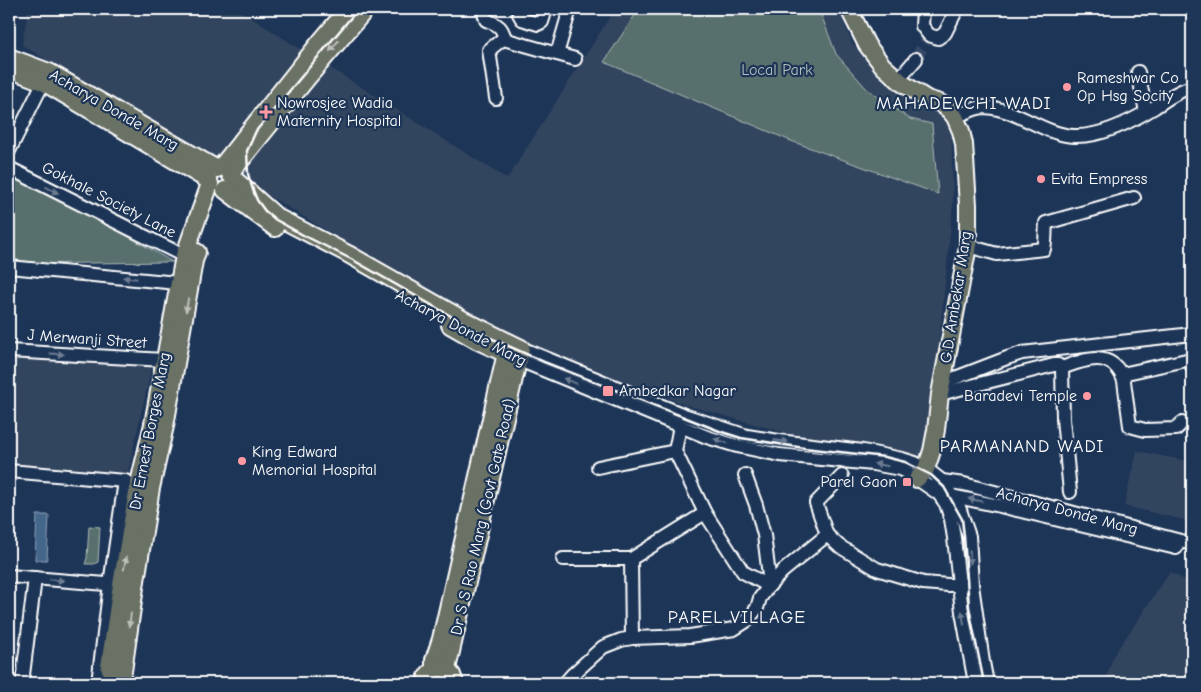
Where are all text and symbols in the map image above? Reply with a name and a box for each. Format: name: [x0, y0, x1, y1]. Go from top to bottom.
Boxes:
one-way arrow: [329, 39, 340, 52]
park label: Local Park: [741, 61, 813, 79]
street label: Acharya Donde Marg: [46, 66, 182, 154]
place label: Rameshwar Co Op Hsg Socity: [1077, 69, 1179, 105]
marker: Rameshwar Co Op Hsg Socity: [1061, 81, 1073, 93]
district label: MAHADEVCHI WADI: [876, 93, 1052, 114]
place label: Nowrosjee Wadia Maternity Hospital: [277, 94, 401, 130]
marker: Nowrosjee Wadia Maternity Hospital: [259, 105, 273, 119]
street label: Gokhale Society Lane: [39, 158, 179, 242]
place label: Evita Empress: [1051, 170, 1148, 188]
marker: Evita Empress: [1035, 173, 1047, 185]
one-way arrow: [45, 186, 59, 194]
street label: G.D. Ambekar Marg: [937, 230, 975, 364]
one-way arrow: [122, 274, 138, 282]
street label: Acharya Donde Marg: [392, 286, 530, 370]
one-way arrow: [182, 297, 190, 313]
street label: J Merwanji Street: [27, 326, 148, 352]
one-way arrow: [50, 350, 66, 358]
street label: Dr Ernest Borges Marg: [126, 351, 174, 511]
one-way arrow: [562, 377, 577, 385]
place label: Ambedkar Nagar: [619, 382, 736, 400]
marker: Ambedkar Nagar: [601, 384, 615, 398]
place label: Baradevi Temple: [964, 387, 1077, 405]
marker: Baradevi Temple: [1081, 390, 1093, 402]
street label: Dr S S Rao Marg (Govt Gate Road): [447, 397, 519, 637]
district label: PARMANAND WADI: [940, 436, 1104, 457]
one-way arrow: [713, 437, 728, 445]
one-way arrow: [773, 437, 789, 445]
place label: King Edward Memorial Hospital: [252, 443, 377, 479]
marker: King Edward Memorial Hospital: [236, 455, 248, 467]
one-way arrow: [873, 461, 889, 469]
place label: Parel Gaon: [821, 473, 897, 491]
marker: Parel Gaon: [901, 476, 913, 488]
street label: Acharya Donde Marg: [994, 483, 1140, 539]
one-way arrow: [967, 496, 982, 504]
one-way arrow: [967, 550, 975, 566]
one-way arrow: [122, 555, 130, 571]
one-way arrow: [50, 576, 66, 584]
district label: PAREL VILLAGE: [668, 607, 806, 628]
one-way arrow: [959, 609, 967, 625]
one-way arrow: [126, 612, 134, 628]

